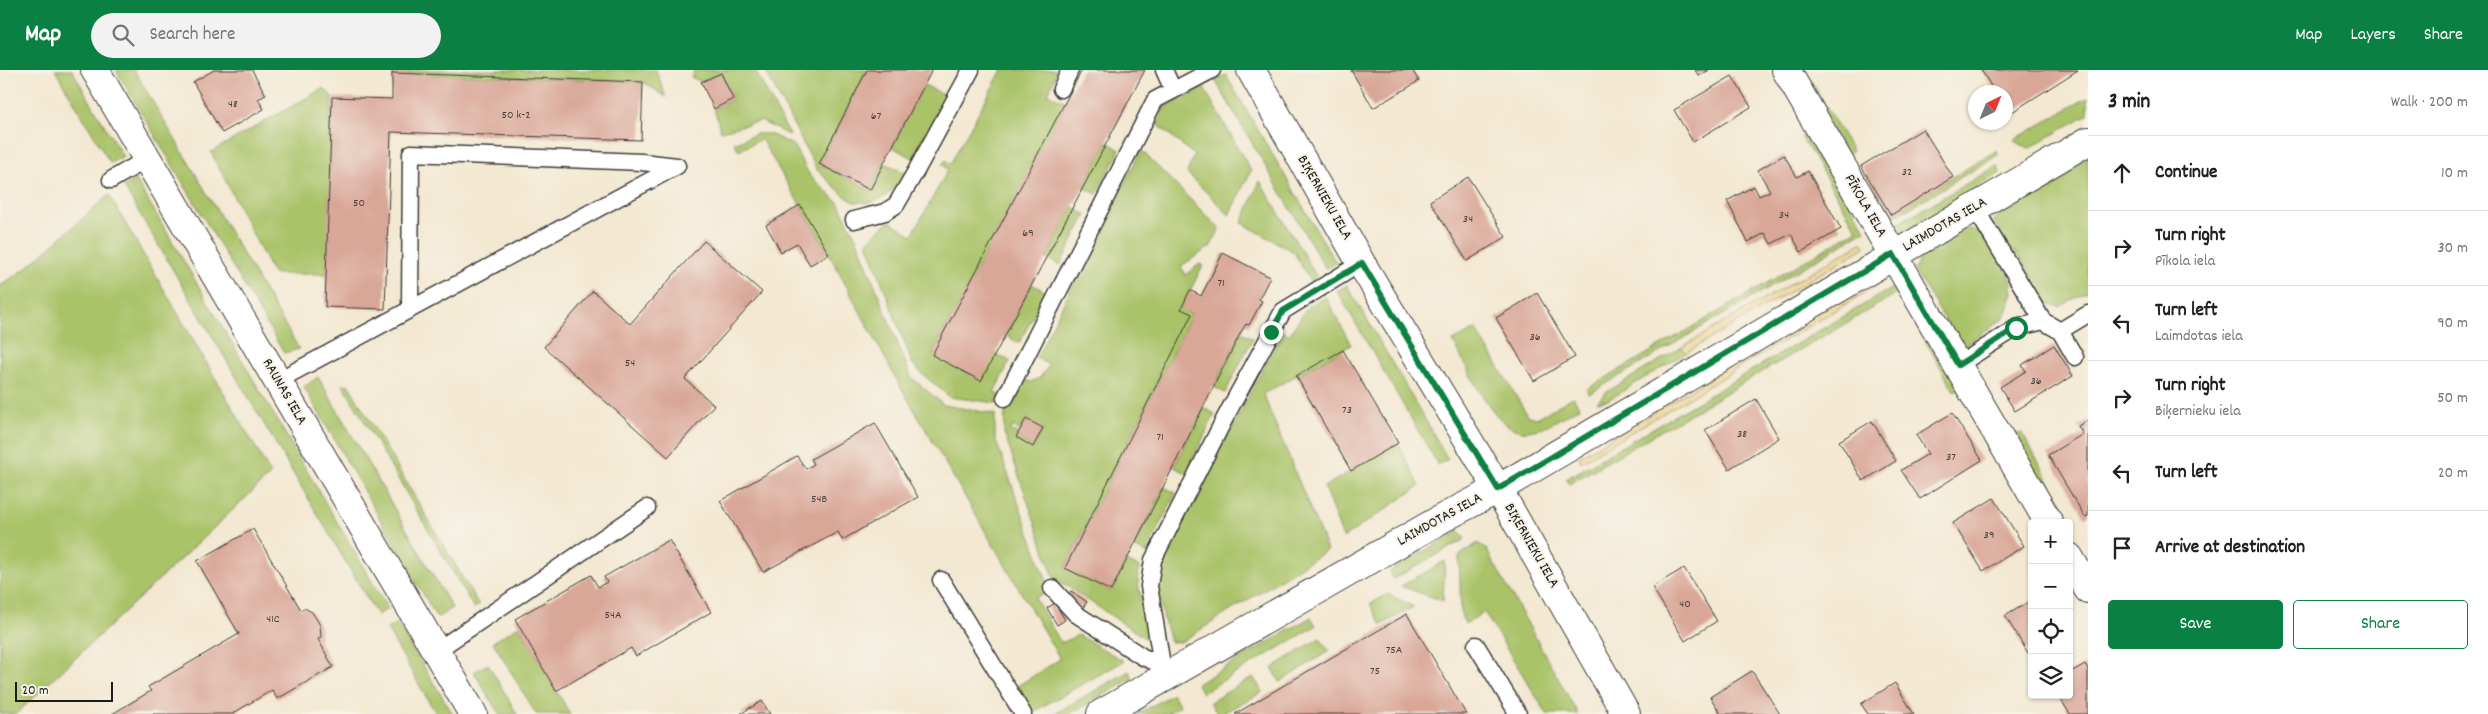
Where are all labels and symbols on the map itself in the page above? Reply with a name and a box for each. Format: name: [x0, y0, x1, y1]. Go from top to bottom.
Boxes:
north arrow: [1968, 85, 2013, 130]
house number: 48: [228, 96, 238, 113]
house number: 50 k-2: [501, 107, 531, 124]
house number: 67: [871, 108, 882, 125]
street label: BIĶERNIEKU IELA: [1291, 151, 1357, 245]
house number: 32: [1902, 164, 1912, 181]
street label: PĪKOLA IELA: [1838, 170, 1892, 242]
street label: LAIMDOTAS IELA: [1899, 192, 1991, 258]
house number: 50: [353, 195, 365, 212]
house number: 34: [1779, 207, 1789, 224]
house number: 34: [1463, 211, 1473, 228]
house number: 69: [1022, 225, 1034, 242]
house number: 71: [1217, 275, 1225, 292]
route start: [2005, 317, 2028, 340]
route end: [1260, 321, 1283, 344]
house number: 36: [1529, 329, 1541, 346]
street label: RAUNAS IELA: [256, 354, 312, 430]
house number: 54: [625, 355, 635, 372]
house number: 36: [2030, 373, 2042, 390]
house number: 73: [1342, 402, 1352, 419]
house number: 38: [1737, 426, 1747, 443]
house number: 71: [1156, 429, 1164, 446]
house number: 37: [1946, 449, 1956, 466]
street label: LAIMDOTAS IELA: [1393, 488, 1487, 552]
house number: 54B: [811, 491, 827, 508]
street label: BIĶERNIEKU IELA: [1498, 499, 1564, 593]
house number: 39: [1984, 527, 1994, 544]
house number: 40: [1679, 596, 1691, 613]
house number: 54A: [604, 607, 622, 624]
house number: 41C: [266, 611, 280, 628]
house number: 75A: [1386, 642, 1403, 659]
house number: 75: [1370, 663, 1380, 680]
scale bar: [15, 679, 112, 702]

